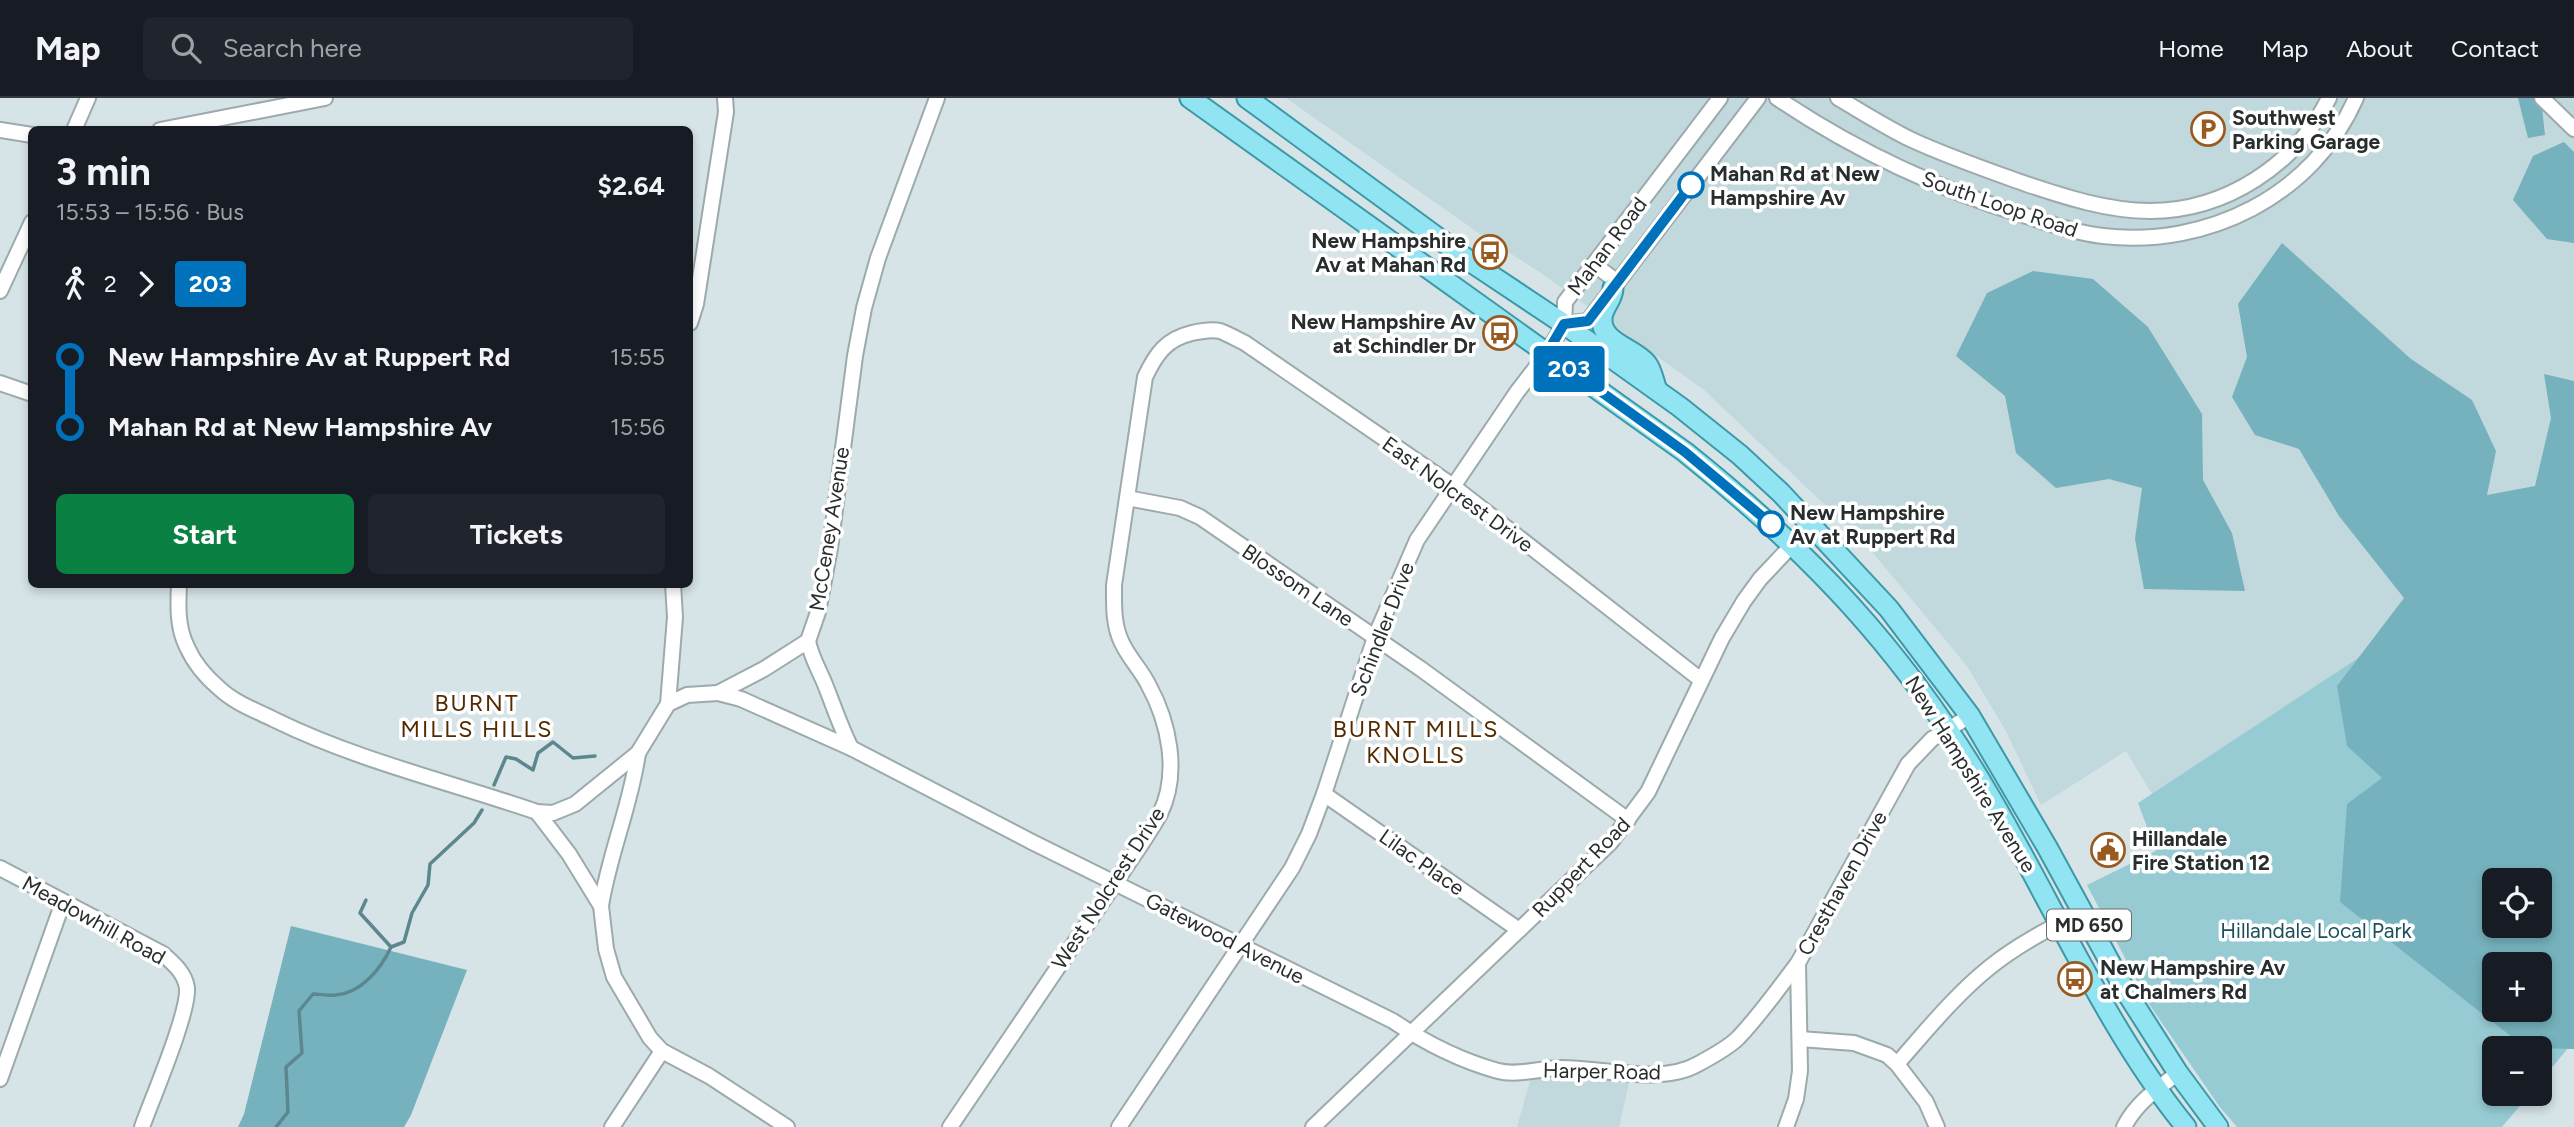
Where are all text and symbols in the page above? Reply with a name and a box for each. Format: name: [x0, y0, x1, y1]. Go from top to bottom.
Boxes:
search box: [143, 17, 633, 80]
text: Map: [35, 29, 101, 68]
icon: search: [167, 29, 205, 67]
text: Search here: [223, 32, 362, 64]
text: Home: [2158, 34, 2224, 63]
text: Map: [2262, 34, 2308, 63]
text: About: [2346, 34, 2413, 63]
text: Contact: [2451, 34, 2539, 63]
place label: Southwest Parking Garage: [2232, 105, 2381, 154]
parking icon: Southwest Parking Garage: [2189, 110, 2227, 148]
text: 3 min: [56, 149, 151, 195]
place label: Mahan Rd at New Hampshire Av: [1710, 161, 1880, 210]
street label: South Loop Road: [1919, 166, 2081, 242]
text: $2.64: [598, 170, 665, 202]
marker: Mahan Rd at New Hampshire Av: [1678, 172, 1704, 198]
street label: Mahan Road: [1562, 192, 1652, 300]
text: 15:53 – 15:56 · Bus: [56, 198, 244, 226]
place label: New Hampshire Av at Mahan Rd: [1311, 228, 1466, 277]
bus stop icon: New Hampshire Av at Mahan Rd: [1471, 233, 1509, 271]
icon: walk: [56, 265, 94, 303]
icon: forward: [127, 265, 165, 303]
text: 203: [189, 269, 232, 298]
text: 2: [104, 270, 117, 298]
place label: New Hampshire Av at Schindler Dr: [1291, 309, 1476, 358]
bus stop icon: New Hampshire Av at Schindler Dr: [1481, 314, 1519, 352]
text: New Hampshire Av at Ruppert Rd: [108, 341, 510, 373]
text: 15:55: [610, 343, 665, 371]
line badge: 203: [1529, 346, 1609, 392]
text: 203: [1548, 354, 1590, 383]
text: Mahan Rd at New Hampshire Av: [108, 411, 492, 443]
text: 15:56: [610, 413, 665, 441]
street label: East Nolcrest Drive: [1378, 431, 1538, 557]
street label: McCeney Avenue: [804, 445, 854, 613]
button: Start: [56, 494, 354, 574]
button: Tickets: [368, 494, 665, 574]
place label: New Hampshire Av at Ruppert Rd: [1790, 500, 1955, 549]
marker: New Hampshire Av at Ruppert Rd: [1758, 511, 1784, 537]
street label: Blossom Lane: [1237, 538, 1359, 632]
street label: Schindler Drive: [1345, 558, 1419, 700]
street label: New Hampshire Avenue: [1900, 671, 2042, 877]
district label: BURNT MILLS HILLS: [401, 689, 553, 743]
district label: BURNT MILLS KNOLLS: [1333, 715, 1499, 769]
street label: West Nolcrest Drive: [1046, 802, 1170, 974]
street label: Cresthaven Drive: [1792, 806, 1892, 960]
street label: Ruppert Road: [1527, 812, 1635, 922]
street label: Lilac Place: [1375, 824, 1469, 900]
place label: Hillandale Fire Station 12: [2132, 826, 2270, 875]
public building icon: Hillandale Fire Station 12: [2089, 831, 2127, 869]
map controls: [2482, 868, 2552, 1106]
button: locate: [2482, 868, 2552, 938]
street label: Meadowhill Road: [18, 870, 170, 970]
street label: Gatewood Avenue: [1141, 887, 1309, 989]
road number: MD 650: [2047, 910, 2131, 940]
park label: Hillandale Local Park: [2220, 918, 2413, 943]
button: +: [2482, 952, 2552, 1022]
place label: New Hampshire Av at Chalmers Rd: [2100, 955, 2286, 1004]
bus stop icon: New Hampshire Av at Chalmers Rd: [2056, 960, 2094, 998]
button: −: [2482, 1036, 2552, 1106]
street label: Harper Road: [1543, 1057, 1661, 1085]

